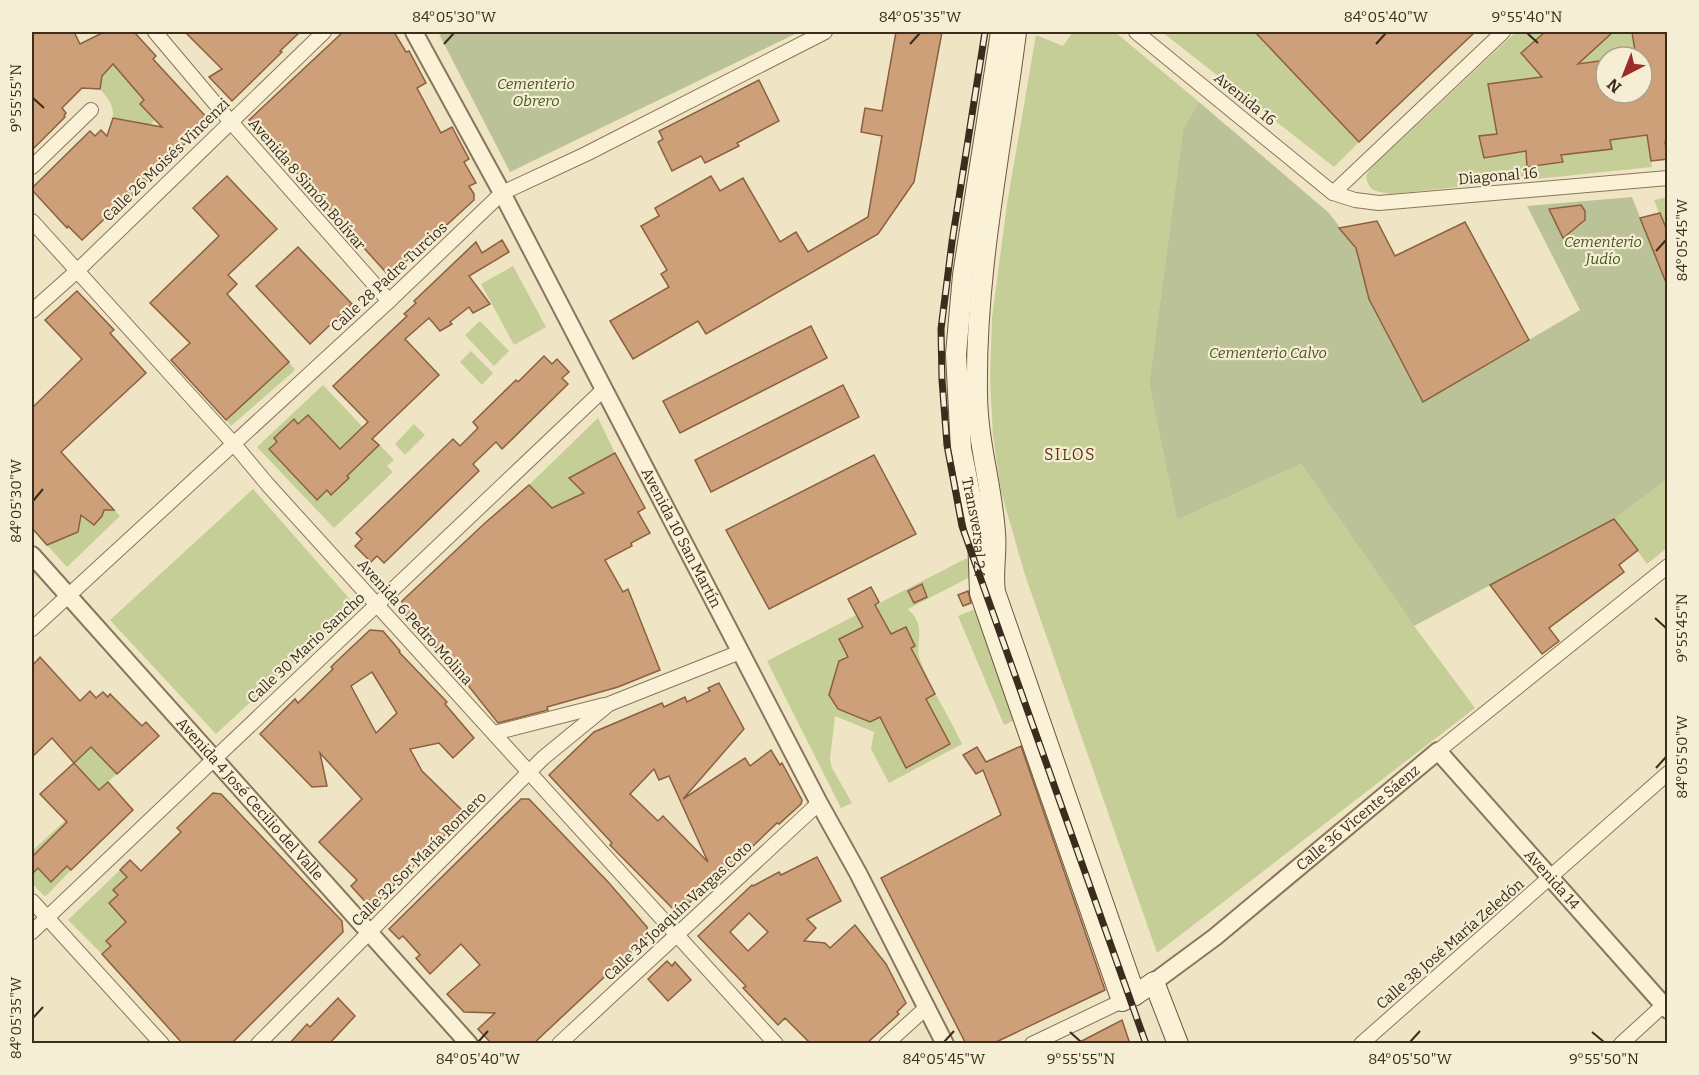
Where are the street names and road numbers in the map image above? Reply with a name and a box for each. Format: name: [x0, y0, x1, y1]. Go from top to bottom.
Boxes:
street label: Avenida 16: [1210, 69, 1280, 130]
street label: Calle 26 Moisés Vincenzi: [99, 94, 234, 225]
street label: Avenida 8 Simón Bolívar: [245, 114, 370, 254]
street label: Diagonal 16: [1458, 164, 1539, 188]
street label: Calle 28 Padre Turcios: [327, 218, 451, 336]
street label: Avenida 10 San Martín: [637, 465, 725, 611]
street label: Transversal 24: [958, 476, 988, 578]
street label: Avenida 6 Pedro Molina: [354, 555, 476, 689]
street label: Calle 30 Mario Sancho: [243, 589, 369, 707]
street label: Avenida 4 José Cecilio del Valle: [173, 714, 327, 884]
street label: Calle 36 Vicente Sáenz: [1293, 761, 1423, 874]
street label: Calle 32 Sor María Romero: [348, 788, 490, 930]
street label: Calle 34 Joaquín Vargas Coto: [600, 837, 756, 985]
street label: Avenida 14: [1521, 846, 1584, 913]
street label: Calle 38 José María Zeledón: [1372, 875, 1528, 1013]

